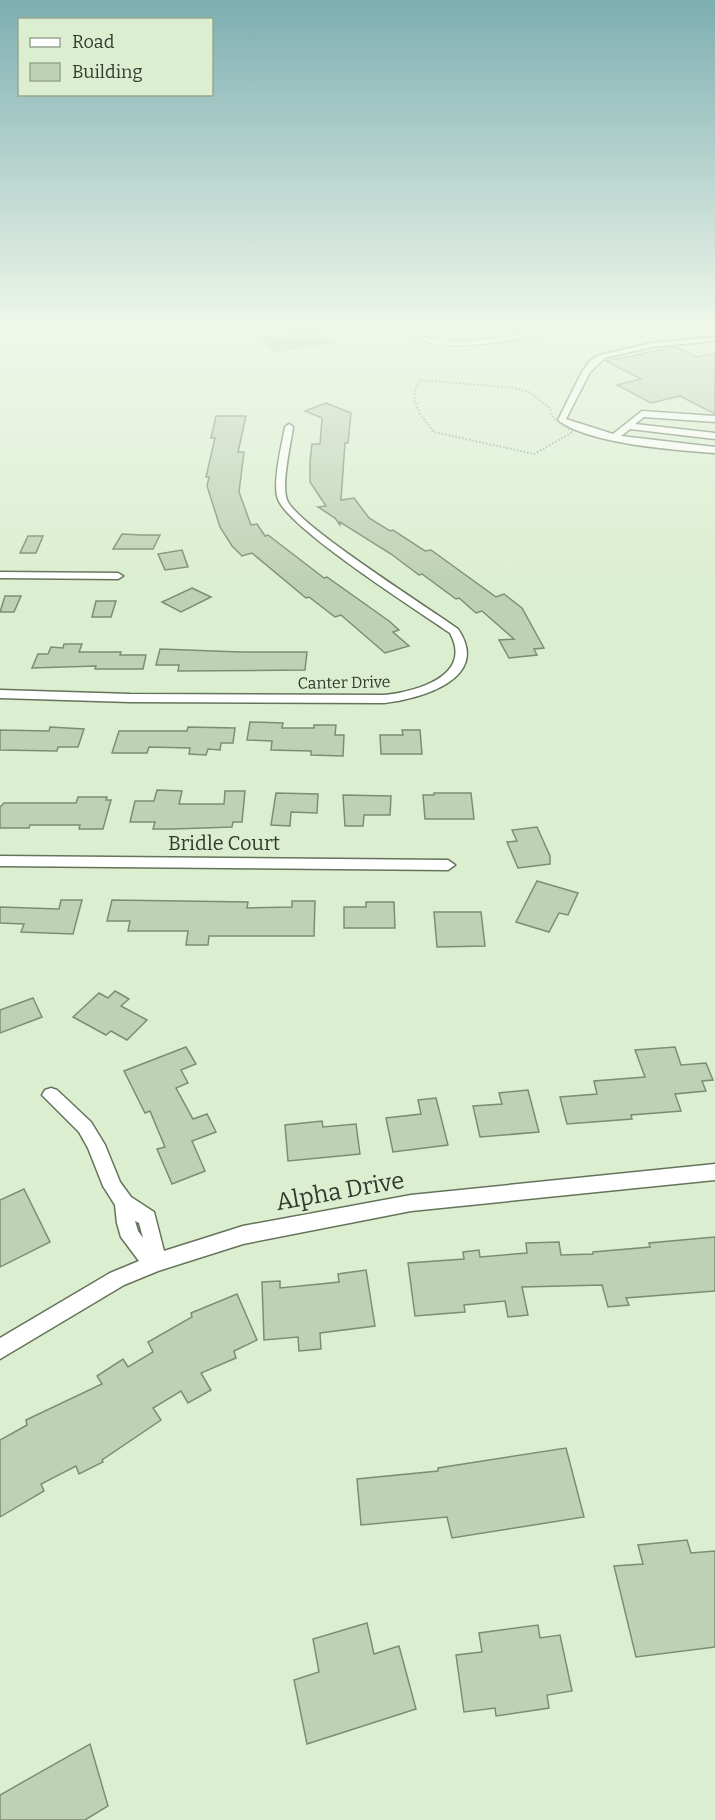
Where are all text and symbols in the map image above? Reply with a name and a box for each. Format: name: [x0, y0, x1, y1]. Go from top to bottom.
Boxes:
legend: [18, 18, 213, 96]
text: Road: [72, 31, 115, 53]
text: Building: [72, 61, 143, 83]
street label: Canter Drive: [297, 672, 391, 693]
street label: Bridle Court: [168, 831, 280, 855]
street label: Alpha Drive: [274, 1166, 406, 1216]

